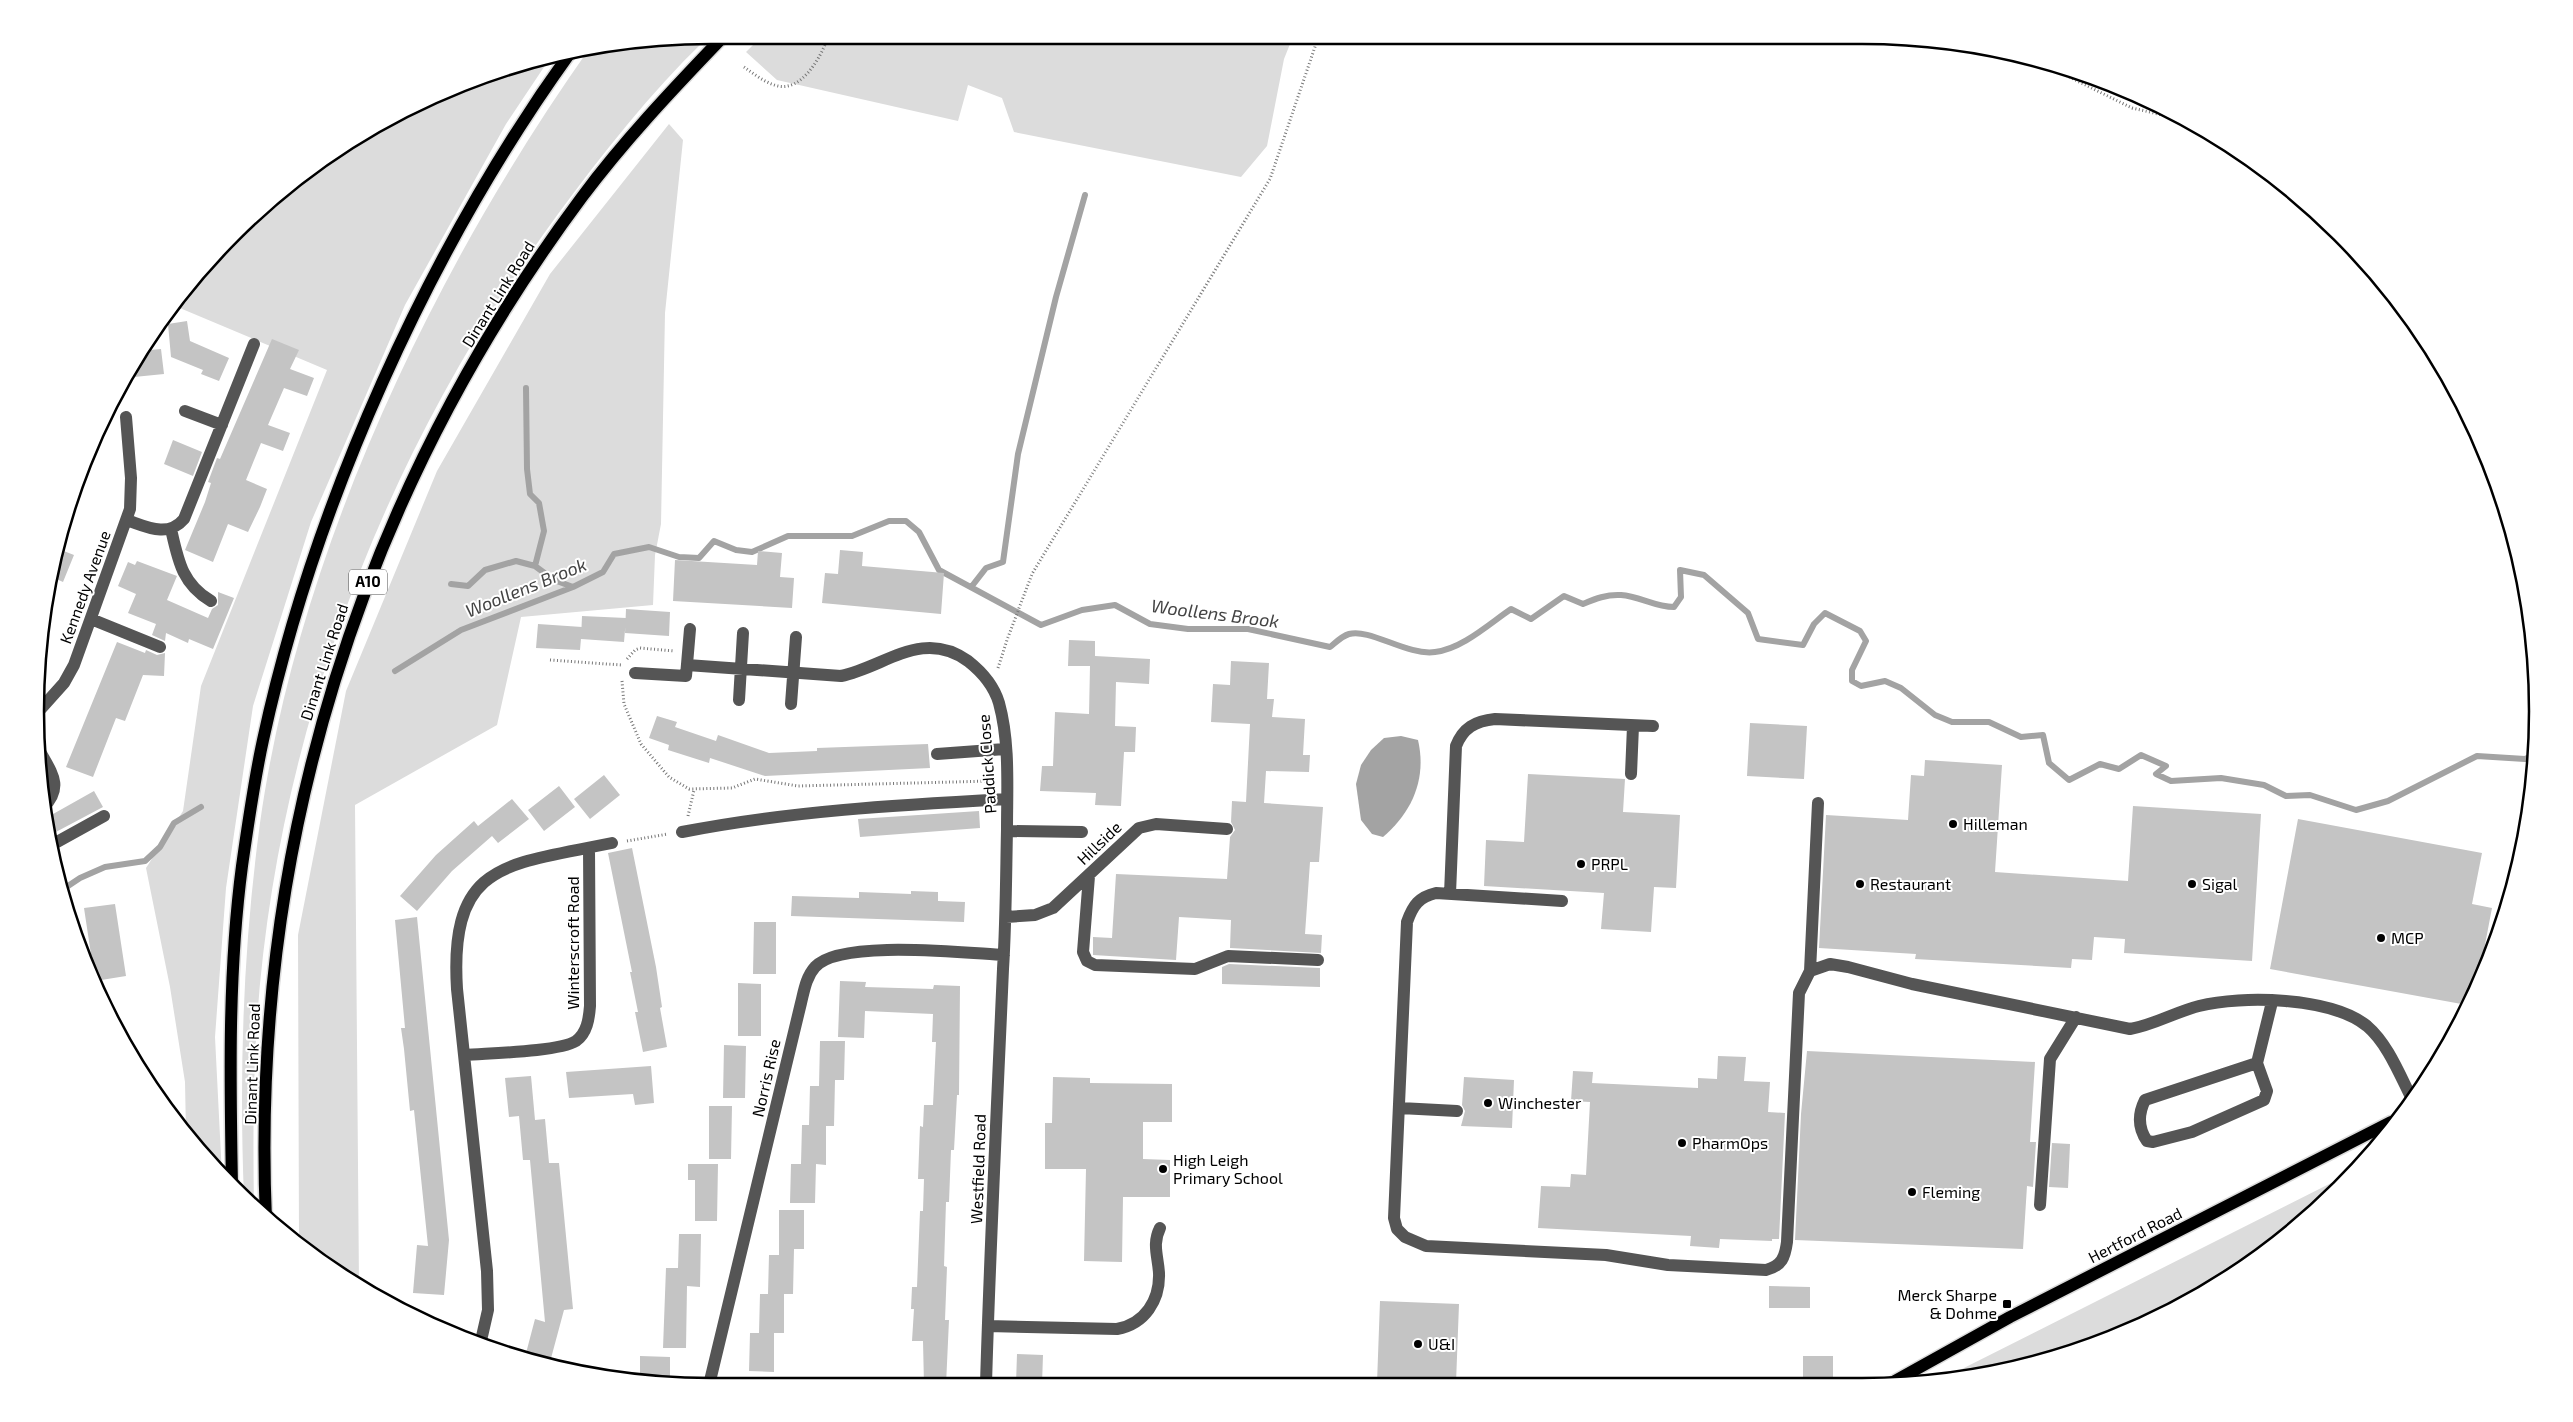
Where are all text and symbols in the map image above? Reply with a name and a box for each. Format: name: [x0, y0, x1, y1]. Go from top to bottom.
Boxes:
street label: Dinant Link Road: [457, 237, 538, 350]
street label: Kennedy Avenue: [55, 528, 114, 646]
water label: Woollens Brook: [462, 553, 589, 621]
road number: A10: [349, 570, 387, 594]
water label: Woollens Brook: [1150, 594, 1280, 632]
street label: Dinant Link Road: [296, 601, 351, 723]
street label: Paddick Close: [974, 714, 999, 814]
place label: Hilleman: [1963, 814, 2028, 833]
street label: Hillside: [1073, 817, 1125, 868]
marker: Hilleman: [1947, 818, 1959, 830]
place label: PRPL: [1591, 854, 1628, 873]
marker: PRPL: [1575, 858, 1587, 870]
place label: Restaurant: [1870, 874, 1951, 893]
place label: Sigal: [2202, 874, 2238, 893]
street label: Winterscroft Road: [563, 876, 582, 1010]
marker: Restaurant: [1854, 878, 1866, 890]
marker: Sigal: [2186, 878, 2198, 890]
place label: MCP: [2391, 928, 2424, 947]
marker: MCP: [2375, 932, 2387, 944]
street label: Dinant Link Road: [240, 1003, 263, 1125]
street label: Norris Rise: [747, 1037, 784, 1119]
place label: Winchester: [1498, 1093, 1582, 1112]
marker: Winchester: [1482, 1097, 1494, 1109]
street label: Westfield Road: [966, 1114, 989, 1224]
place label: PharmOps: [1692, 1133, 1768, 1152]
marker: PharmOps: [1676, 1137, 1688, 1149]
place label: High Leigh Primary School: [1173, 1150, 1283, 1187]
marker: High Leigh Primary School: [1157, 1163, 1169, 1175]
place label: Fleming: [1922, 1182, 1980, 1201]
marker: Fleming: [1906, 1186, 1918, 1198]
street label: Hertford Road: [2085, 1203, 2185, 1266]
place label: Merck Sharpe & Dohme: [1897, 1285, 1997, 1322]
marker: Merck Sharpe & Dohme: [2001, 1298, 2013, 1310]
place label: U&I: [1428, 1334, 1455, 1353]
marker: U&I: [1412, 1338, 1424, 1350]

